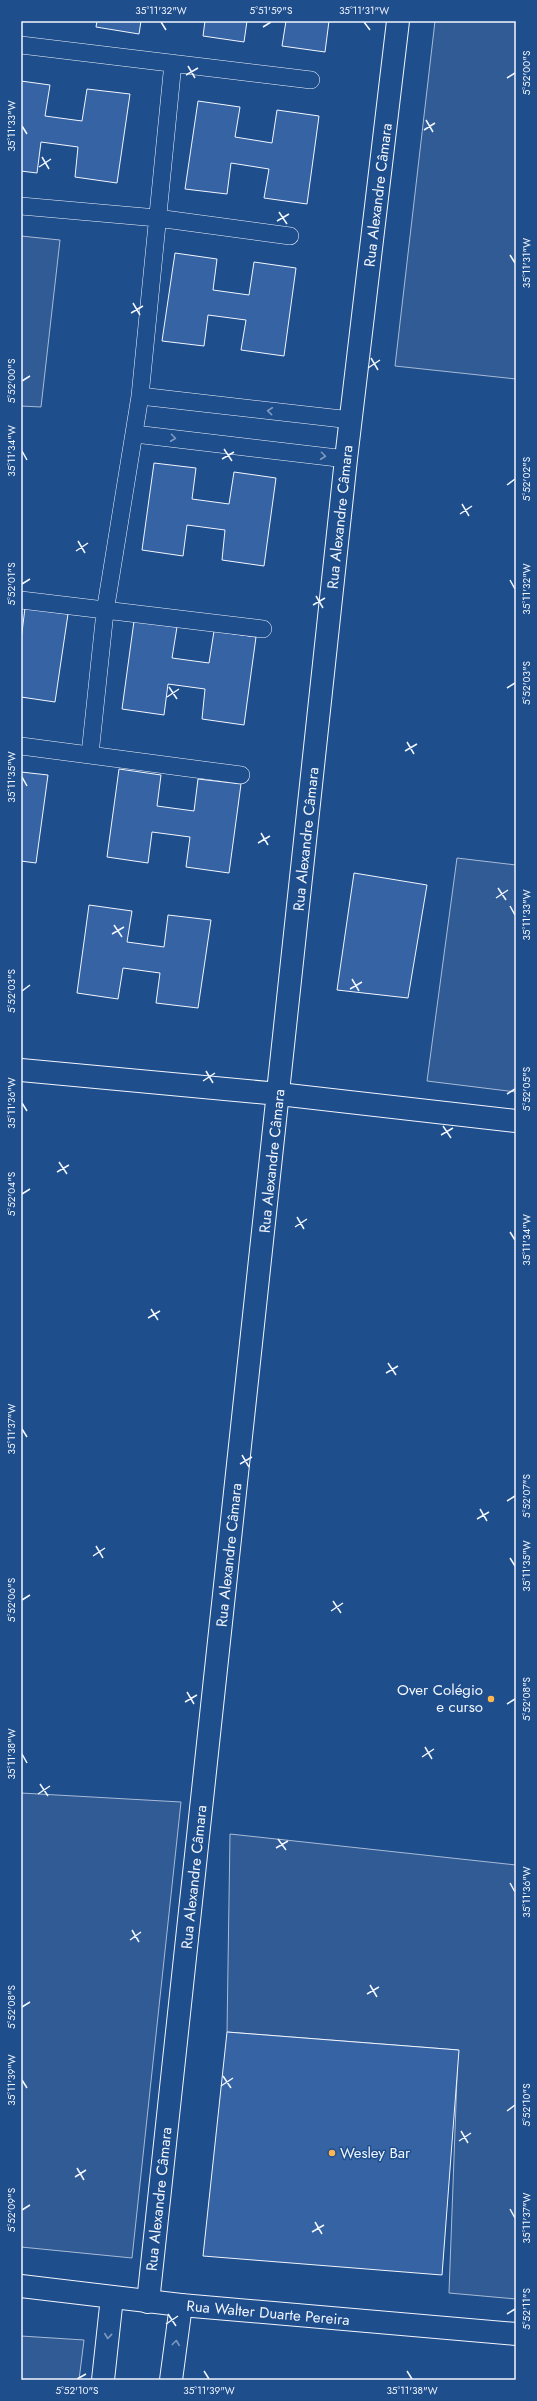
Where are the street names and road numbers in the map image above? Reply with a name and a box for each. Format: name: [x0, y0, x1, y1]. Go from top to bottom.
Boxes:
street label: Rua Alexandre Câmara: [358, 122, 398, 268]
street label: Rua Alexandre Câmara: [321, 444, 359, 590]
street label: Rua Alexandre Câmara: [287, 766, 325, 912]
street label: Rua Alexandre Câmara: [253, 1088, 291, 1234]
street label: Rua Alexandre Câmara: [210, 1482, 248, 1628]
street label: Rua Alexandre Câmara: [175, 1804, 213, 1950]
street label: Rua Alexandre Câmara: [140, 2126, 178, 2272]
street label: Rua Walter Duarte Pereira: [186, 2295, 350, 2331]

